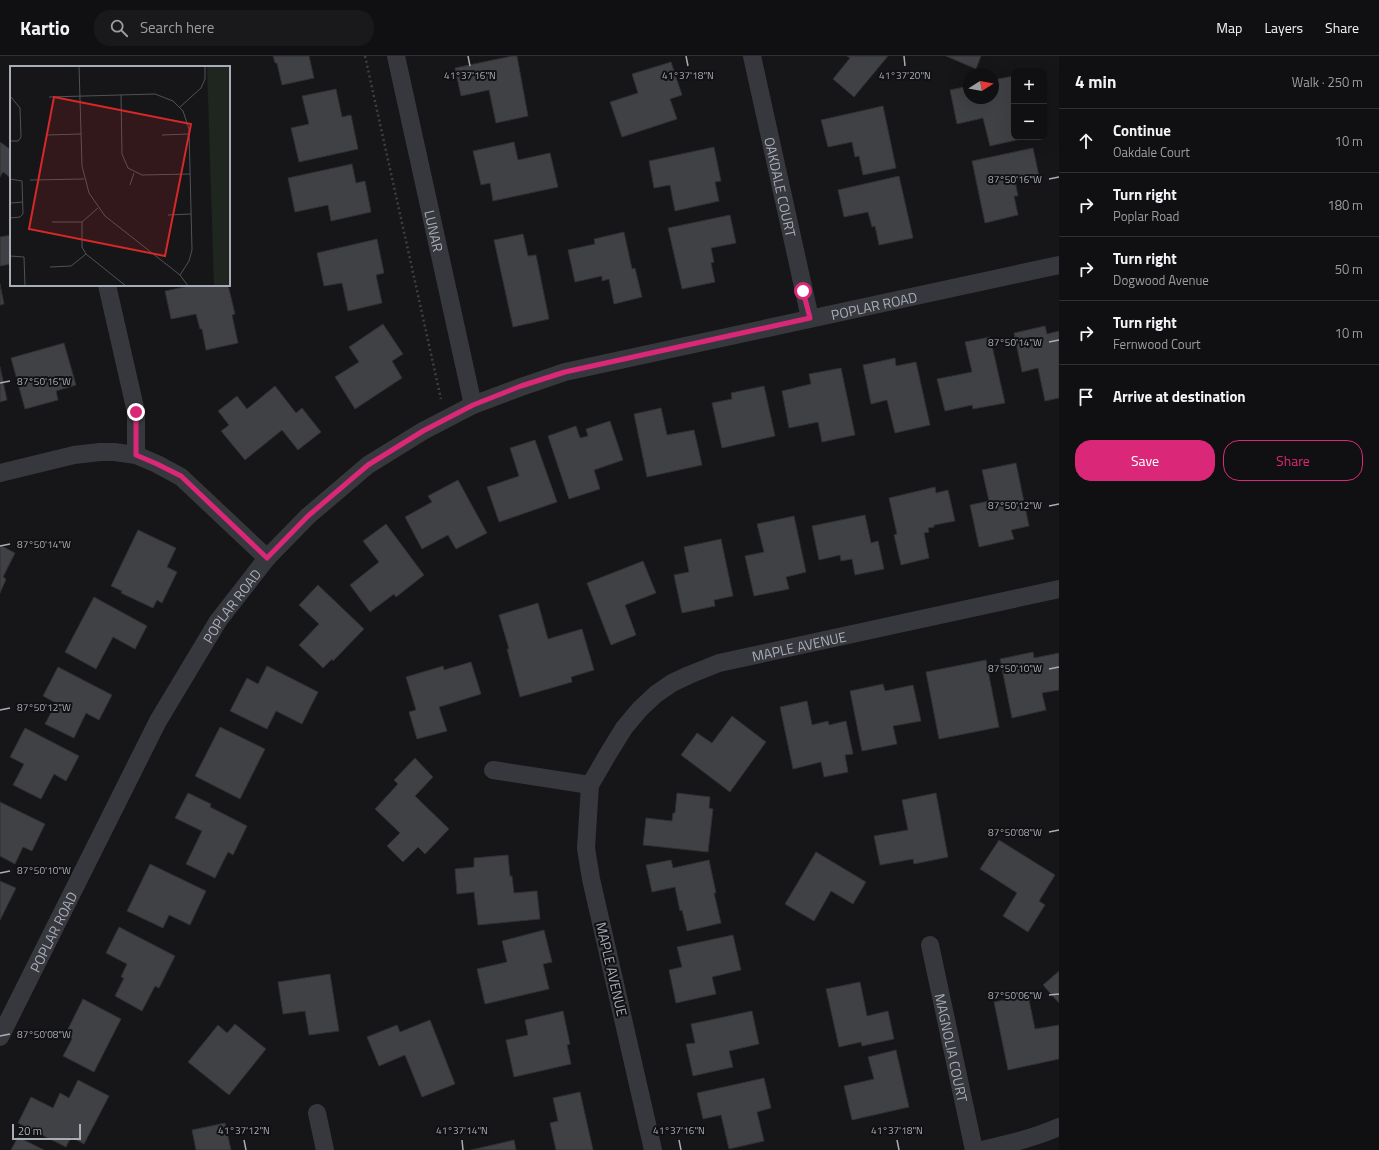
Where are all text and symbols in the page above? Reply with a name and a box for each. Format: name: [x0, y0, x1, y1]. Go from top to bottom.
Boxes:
search box: [94, 10, 374, 46]
text: Kartio: [20, 13, 70, 42]
text: Search here: [140, 16, 214, 39]
icon: search: [108, 17, 130, 39]
text: Map: [1216, 17, 1242, 38]
text: Layers: [1264, 17, 1303, 38]
text: Share: [1325, 17, 1359, 38]
inset map: [10, 66, 230, 286]
text: 41°37'16"N: [444, 68, 496, 83]
text: 41°37'18"N: [662, 68, 714, 83]
text: 41°37'20"N: [879, 68, 931, 83]
north arrow: [963, 68, 999, 104]
map controls: [1011, 68, 1047, 140]
button: +: [1011, 68, 1047, 104]
text: 4 min: [1075, 69, 1116, 95]
text: Walk · 250 m: [1292, 72, 1363, 92]
button: −: [1011, 104, 1047, 140]
text: Continue: [1113, 119, 1171, 142]
icon: ahead: [1075, 130, 1097, 152]
text: 10 m: [1335, 131, 1363, 151]
street label: OAKDALE COURT: [760, 135, 802, 239]
text: Oakdale Court: [1113, 142, 1190, 162]
text: 87°50'16"W: [988, 172, 1042, 187]
text: Turn right: [1113, 183, 1177, 206]
icon: right: [1075, 194, 1097, 216]
text: 180 m: [1327, 195, 1363, 215]
text: Poplar Road: [1113, 206, 1179, 226]
street label: LUNAR: [420, 208, 449, 254]
text: Turn right: [1113, 247, 1177, 270]
icon: right: [1075, 258, 1097, 280]
text: 50 m: [1335, 259, 1363, 279]
text: Dogwood Avenue: [1113, 270, 1209, 290]
route start: [794, 282, 812, 300]
street label: POPLAR ROAD: [829, 286, 919, 325]
text: Turn right: [1113, 311, 1177, 334]
icon: right: [1075, 322, 1097, 344]
text: 10 m: [1335, 323, 1363, 343]
text: Fernwood Court: [1113, 334, 1201, 354]
text: 87°50'14"W: [988, 335, 1042, 350]
text: 87°50'16"W: [17, 374, 71, 389]
text: Arrive at destination: [1113, 385, 1246, 408]
icon: arrive: [1075, 386, 1097, 408]
route end: [127, 403, 145, 421]
button: Save: [1075, 440, 1215, 481]
button: Share: [1223, 440, 1363, 481]
text: 87°50'12"W: [988, 498, 1042, 513]
text: 87°50'14"W: [17, 537, 71, 552]
street label: POPLAR ROAD: [197, 564, 266, 647]
street label: MAPLE AVENUE: [750, 625, 848, 666]
text: 87°50'10"W: [988, 661, 1042, 676]
text: 87°50'12"W: [17, 700, 71, 715]
text: 87°50'08"W: [988, 825, 1042, 840]
text: 87°50'10"W: [17, 863, 71, 878]
street label: POPLAR ROAD: [24, 888, 82, 975]
street label: MAPLE AVENUE: [591, 920, 633, 1018]
text: 87°50'06"W: [988, 988, 1042, 1003]
street label: MAGNOLIA COURT: [930, 991, 974, 1105]
text: 87°50'08"W: [17, 1027, 71, 1042]
scale bar: [12, 1122, 81, 1141]
text: 20 m: [18, 1123, 42, 1139]
text: 41°37'12"N: [218, 1123, 270, 1138]
text: 41°37'14"N: [436, 1123, 488, 1138]
text: 41°37'16"N: [653, 1123, 705, 1138]
text: 41°37'18"N: [871, 1123, 923, 1138]

